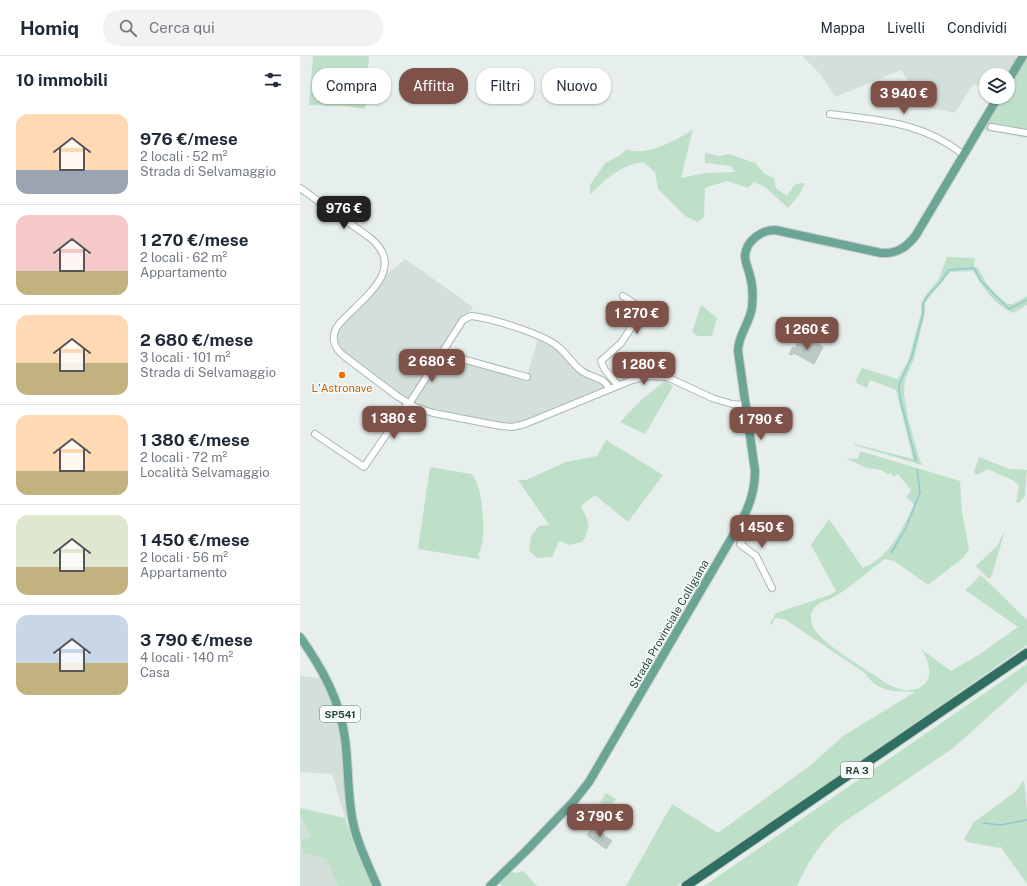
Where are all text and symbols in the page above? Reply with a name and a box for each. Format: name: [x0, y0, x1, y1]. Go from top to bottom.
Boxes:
search box: [103, 10, 383, 46]
text: Homiq: [20, 17, 79, 39]
icon: search: [117, 17, 139, 39]
text: Cerca qui: [149, 19, 215, 36]
text: Mappa: [821, 20, 865, 36]
text: Livelli: [887, 20, 925, 36]
text: Condividi: [947, 20, 1007, 36]
chip: Compra: [312, 68, 391, 104]
chip: Affitta: [399, 68, 468, 104]
chip: Filtri: [476, 68, 534, 104]
chip: Nuovo: [542, 68, 611, 104]
map controls: [979, 68, 1015, 104]
button: layers: [979, 68, 1015, 104]
icon: filters: [262, 69, 284, 91]
text: 10 immobili: [16, 70, 108, 90]
pin: 3 940 €: [867, 81, 941, 115]
text: 3 940 €: [880, 86, 928, 101]
text: 976 €/mese: [140, 129, 238, 149]
icon: home: [48, 130, 96, 178]
text: 2 locali · 52 m²: [140, 149, 228, 164]
text: Strada di Selvamaggio: [140, 164, 276, 179]
pin: 976 €: [316, 196, 372, 230]
text: 976 €: [326, 201, 362, 216]
text: 1 270 €/mese: [140, 230, 249, 250]
icon: home: [48, 231, 96, 279]
text: 2 locali · 62 m²: [140, 250, 227, 265]
text: Appartamento: [140, 265, 227, 280]
pin: 1 270 €: [600, 301, 674, 335]
text: 1 270 €: [615, 306, 659, 321]
pin: 1 260 €: [770, 317, 844, 351]
text: 1 260 €: [784, 322, 830, 337]
text: 2 680 €/mese: [140, 330, 253, 350]
icon: home: [48, 331, 96, 379]
pin: 2 680 €: [395, 349, 469, 383]
text: 3 locali · 101 m²: [140, 350, 231, 365]
pin: 1 280 €: [607, 352, 681, 386]
text: 2 680 €: [408, 354, 456, 369]
text: 1 280 €: [621, 357, 667, 372]
text: Strada di Selvamaggio: [140, 365, 276, 380]
marker: L'Astronave: [337, 370, 347, 380]
place label: L'Astronave: [312, 382, 372, 394]
pin: 1 380 €: [357, 406, 431, 440]
pin: 1 790 €: [724, 407, 798, 441]
text: 1 380 €: [371, 411, 417, 426]
text: 1 790 €: [739, 412, 783, 427]
text: 1 380 €/mese: [140, 430, 250, 450]
icon: home: [48, 431, 96, 479]
text: 2 locali · 72 m²: [140, 450, 227, 465]
text: Località Selvamaggio: [140, 465, 270, 480]
pin: 1 450 €: [725, 515, 799, 549]
text: 1 450 €: [739, 520, 785, 535]
text: 1 450 €/mese: [140, 530, 250, 550]
icon: home: [48, 531, 96, 579]
text: 2 locali · 56 m²: [140, 550, 228, 565]
street label: Strada Provinciale Colligiana: [627, 558, 711, 690]
text: Appartamento: [140, 565, 227, 580]
text: 3 790 €/mese: [140, 630, 253, 650]
icon: home: [48, 631, 96, 679]
text: 4 locali · 140 m²: [140, 650, 233, 665]
text: Casa: [140, 665, 170, 680]
road number: SP541: [320, 706, 360, 722]
road number: RA 3: [841, 762, 873, 778]
pin: 3 790 €: [563, 804, 637, 838]
text: 3 790 €: [576, 809, 624, 824]

